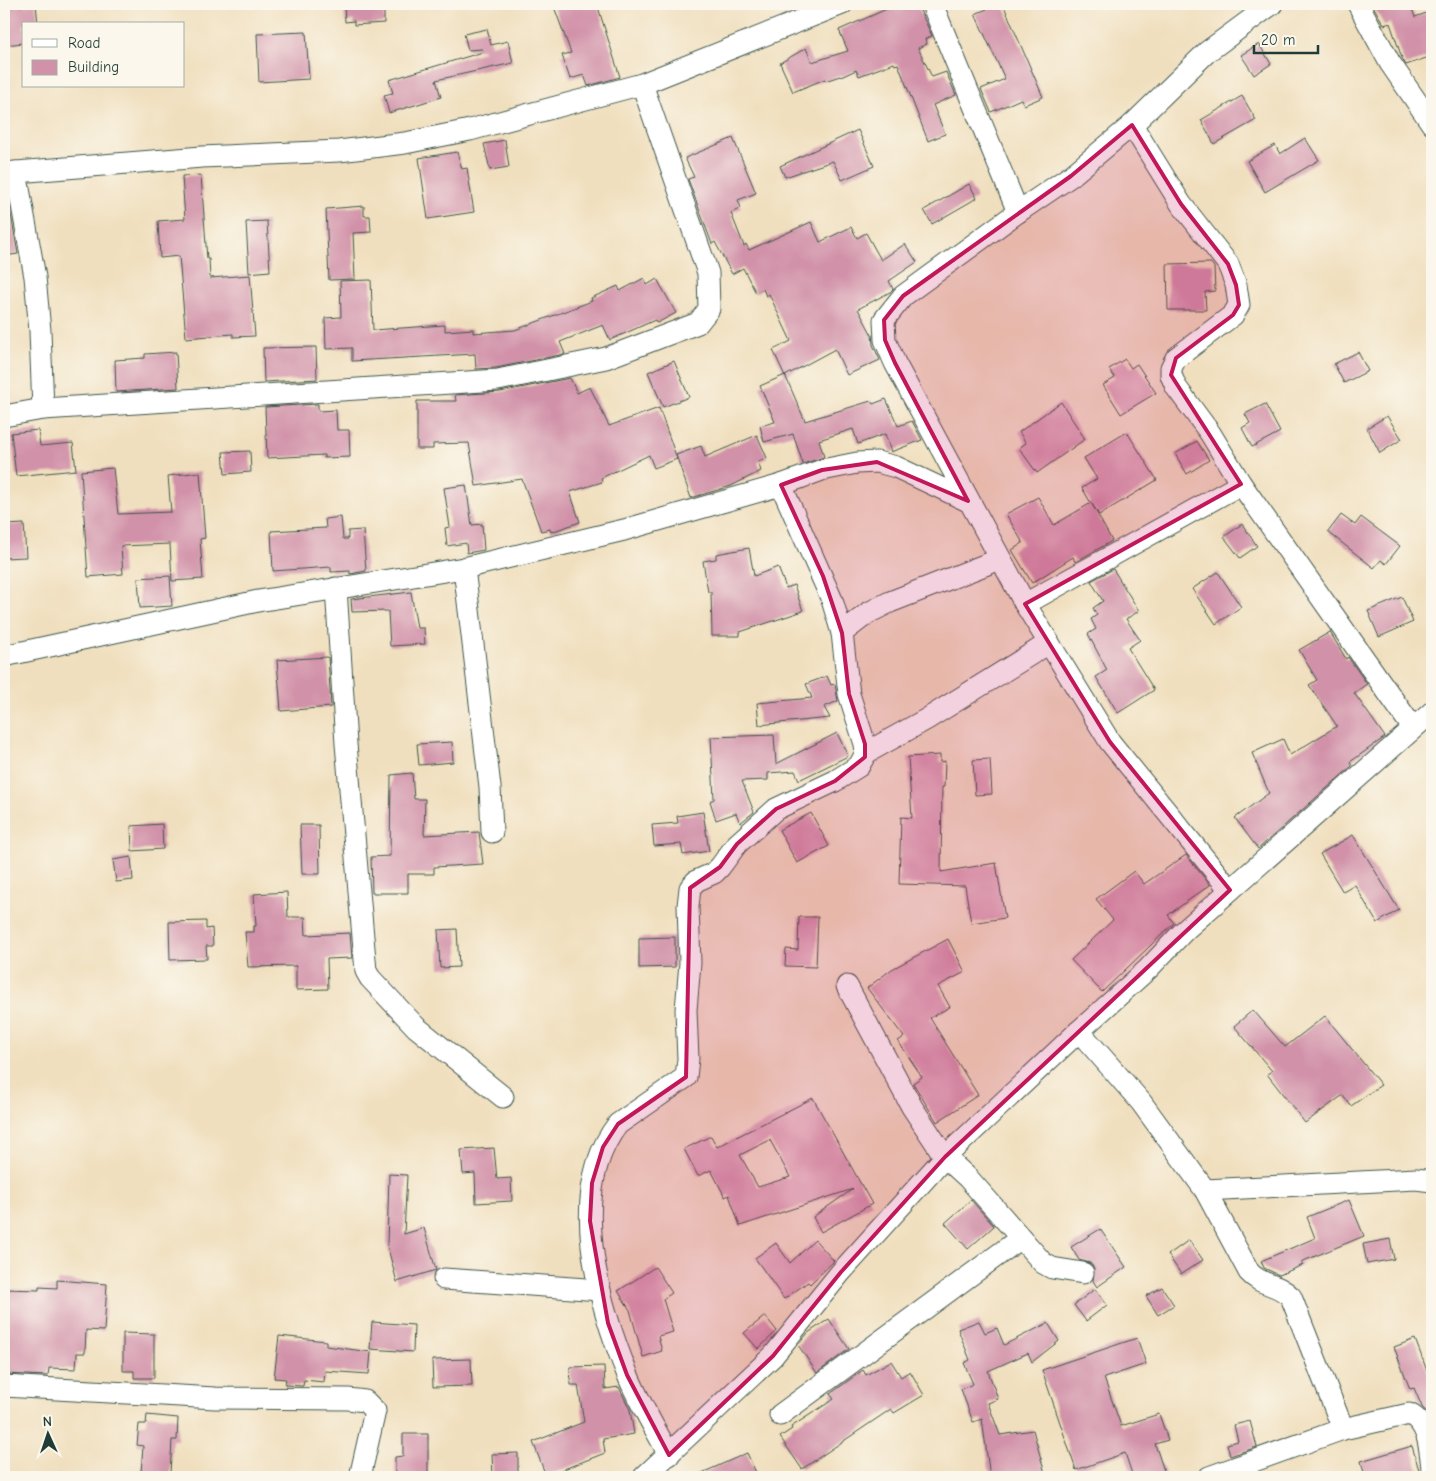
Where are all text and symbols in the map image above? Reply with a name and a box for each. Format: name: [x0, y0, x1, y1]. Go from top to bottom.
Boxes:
legend: [22, 22, 185, 88]
scale bar: [1254, 22, 1317, 54]
text: 20 m: [1261, 31, 1295, 49]
text: Road: [68, 34, 100, 52]
text: Building: [68, 58, 119, 76]
north arrow: [22, 1408, 72, 1458]
text: N: [42, 1413, 52, 1430]

